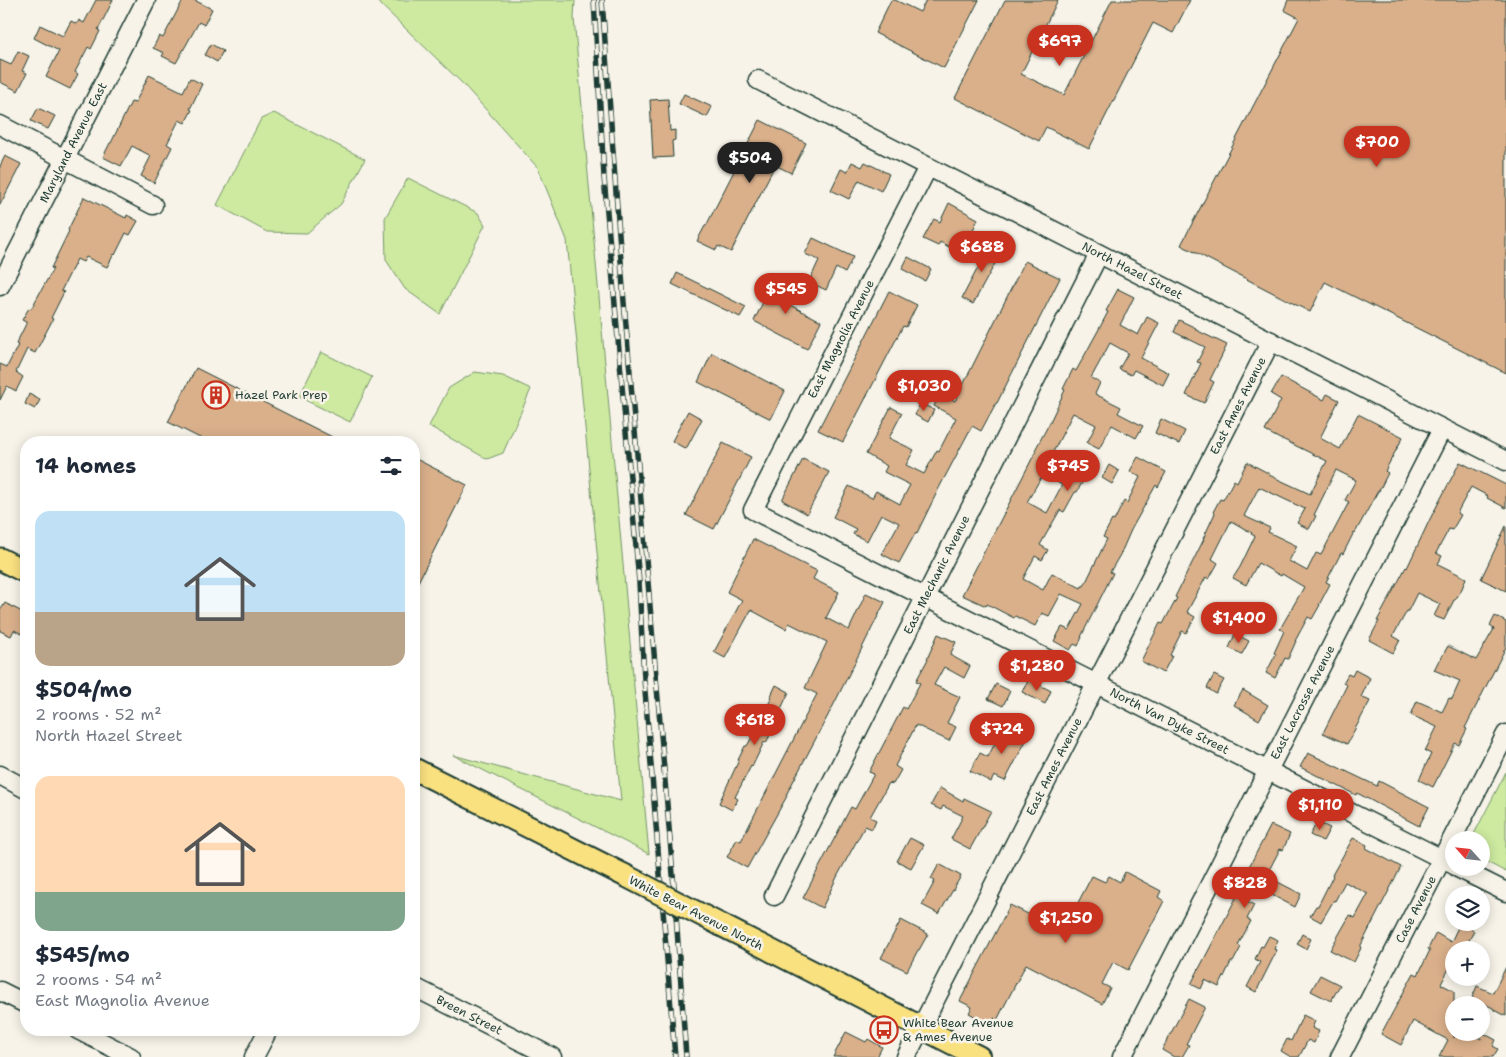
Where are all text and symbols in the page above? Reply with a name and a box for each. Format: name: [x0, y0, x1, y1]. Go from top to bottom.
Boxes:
pin: $697: [1030, 24, 1090, 67]
text: $697: [1038, 30, 1082, 51]
street label: Maryland Avenue East: [36, 80, 111, 206]
pin: $700: [1347, 126, 1407, 168]
text: $700: [1355, 131, 1399, 152]
pin: $504: [720, 142, 780, 184]
text: $504: [728, 147, 772, 168]
pin: $688: [952, 230, 1012, 273]
text: $688: [960, 236, 1004, 257]
street label: North Hazel Street: [1079, 238, 1185, 303]
pin: $545: [756, 272, 816, 315]
street label: East Magnolia Avenue: [804, 277, 878, 401]
text: $545: [765, 278, 807, 299]
street label: East Ames Avenue: [1206, 354, 1270, 457]
pin: $1,030: [883, 370, 965, 412]
text: $1,030: [897, 375, 951, 396]
building icon: Hazel Park Prep: [201, 380, 231, 410]
place label: Hazel Park Prep: [235, 387, 328, 403]
pin: $745: [1038, 450, 1098, 492]
text: 14 homes: [35, 452, 136, 480]
icon: filters: [377, 452, 405, 480]
text: $745: [1047, 455, 1089, 476]
street label: East Mechanic Avenue: [900, 512, 974, 637]
icon: home: [175, 544, 265, 634]
pin: $1,400: [1198, 602, 1280, 644]
text: $1,400: [1212, 607, 1266, 628]
street label: East Lacrosse Avenue: [1267, 642, 1339, 762]
pin: $1,280: [996, 650, 1078, 692]
text: $1,280: [1010, 655, 1064, 676]
text: $504/mo: [35, 676, 132, 704]
street label: North Van Dyke Street: [1107, 684, 1232, 758]
text: 2 rooms · 52 m²: [35, 704, 162, 725]
pin: $618: [725, 704, 785, 746]
text: $618: [735, 709, 775, 730]
pin: $724: [972, 712, 1032, 755]
street label: East Ames Avenue: [1022, 715, 1086, 818]
text: $724: [981, 718, 1023, 739]
text: North Hazel Street: [35, 725, 183, 746]
pin: $1,110: [1279, 788, 1361, 831]
text: $1,110: [1298, 794, 1342, 815]
icon: home: [175, 809, 265, 899]
north arrow: [1445, 831, 1490, 876]
map controls: [1445, 831, 1490, 1041]
pin: $828: [1215, 866, 1275, 909]
street label: White Bear Avenue North: [626, 872, 766, 954]
text: $828: [1223, 872, 1267, 893]
street label: Case Avenue: [1392, 873, 1440, 946]
button: layers: [1445, 886, 1490, 931]
pin: $1,250: [1025, 902, 1107, 944]
text: $1,250: [1039, 907, 1093, 928]
text: $545/mo: [35, 941, 130, 969]
button: +: [1445, 941, 1490, 986]
text: 2 rooms · 54 m²: [35, 969, 162, 990]
text: East Magnolia Avenue: [35, 990, 210, 1011]
street label: Breen Street: [433, 992, 505, 1039]
button: −: [1445, 996, 1490, 1041]
bus stop icon: White Bear Avenue & Ames Avenue: [869, 1015, 899, 1045]
place label: White Bear Avenue & Ames Avenue: [903, 1015, 1014, 1045]

